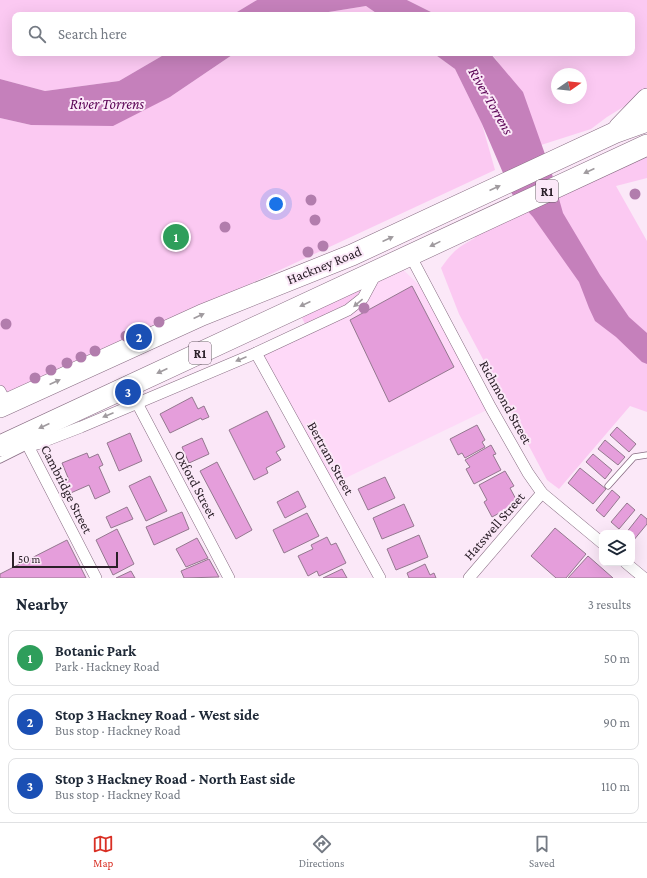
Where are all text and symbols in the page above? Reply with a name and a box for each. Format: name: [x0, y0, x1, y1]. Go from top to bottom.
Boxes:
search box: [12, 12, 635, 56]
icon: search: [26, 23, 48, 45]
text: Search here: [58, 26, 127, 42]
water label: River Torrens: [466, 65, 517, 137]
north arrow: [551, 68, 587, 104]
water label: River Torrens: [70, 96, 144, 112]
one-way arrow: [583, 168, 595, 174]
road number: R1: [536, 180, 558, 202]
one-way arrow: [489, 185, 501, 191]
your location: [266, 194, 286, 214]
pin: 1: [163, 222, 189, 252]
one-way arrow: [382, 235, 394, 241]
one-way arrow: [429, 240, 440, 247]
street label: Hackney Road: [284, 243, 364, 287]
one-way arrow: [352, 298, 363, 307]
one-way arrow: [299, 301, 311, 307]
one-way arrow: [193, 313, 205, 319]
pin: 2: [126, 322, 152, 352]
road number: R1: [189, 342, 211, 364]
one-way arrow: [234, 356, 246, 362]
street label: Richmond Street: [476, 357, 536, 447]
one-way arrow: [156, 368, 167, 374]
pin: 3: [115, 377, 141, 407]
one-way arrow: [50, 379, 61, 385]
one-way arrow: [103, 412, 114, 418]
street label: Bertram Street: [304, 419, 358, 498]
one-way arrow: [38, 423, 49, 429]
street label: Cambridge Street: [38, 442, 96, 536]
street label: Oxford Street: [171, 447, 221, 521]
street label: Hatswell Street: [460, 489, 528, 563]
map controls: [599, 530, 635, 566]
button: layers: [599, 530, 635, 566]
scale bar: [12, 550, 118, 569]
text: 50 m: [18, 553, 40, 565]
text: Nearby: [16, 595, 68, 614]
text: 3 results: [588, 597, 631, 612]
text: Botanic Park: [55, 643, 136, 659]
text: 1: [28, 651, 32, 666]
text: 50 m: [604, 651, 630, 666]
text: Park · Hackney Road: [55, 659, 160, 674]
text: Stop 3 Hackney Road - West side: [55, 707, 259, 723]
text: 2: [27, 715, 33, 730]
text: 90 m: [603, 715, 630, 730]
text: Bus stop · Hackney Road: [55, 723, 181, 738]
text: Stop 3 Hackney Road - North East side: [55, 771, 295, 787]
text: 3: [27, 779, 33, 794]
text: 110 m: [601, 779, 630, 794]
text: Bus stop · Hackney Road: [55, 787, 181, 802]
tab: Map: [92, 833, 114, 869]
tab: Directions: [299, 833, 344, 869]
tab: Saved: [529, 833, 555, 869]

